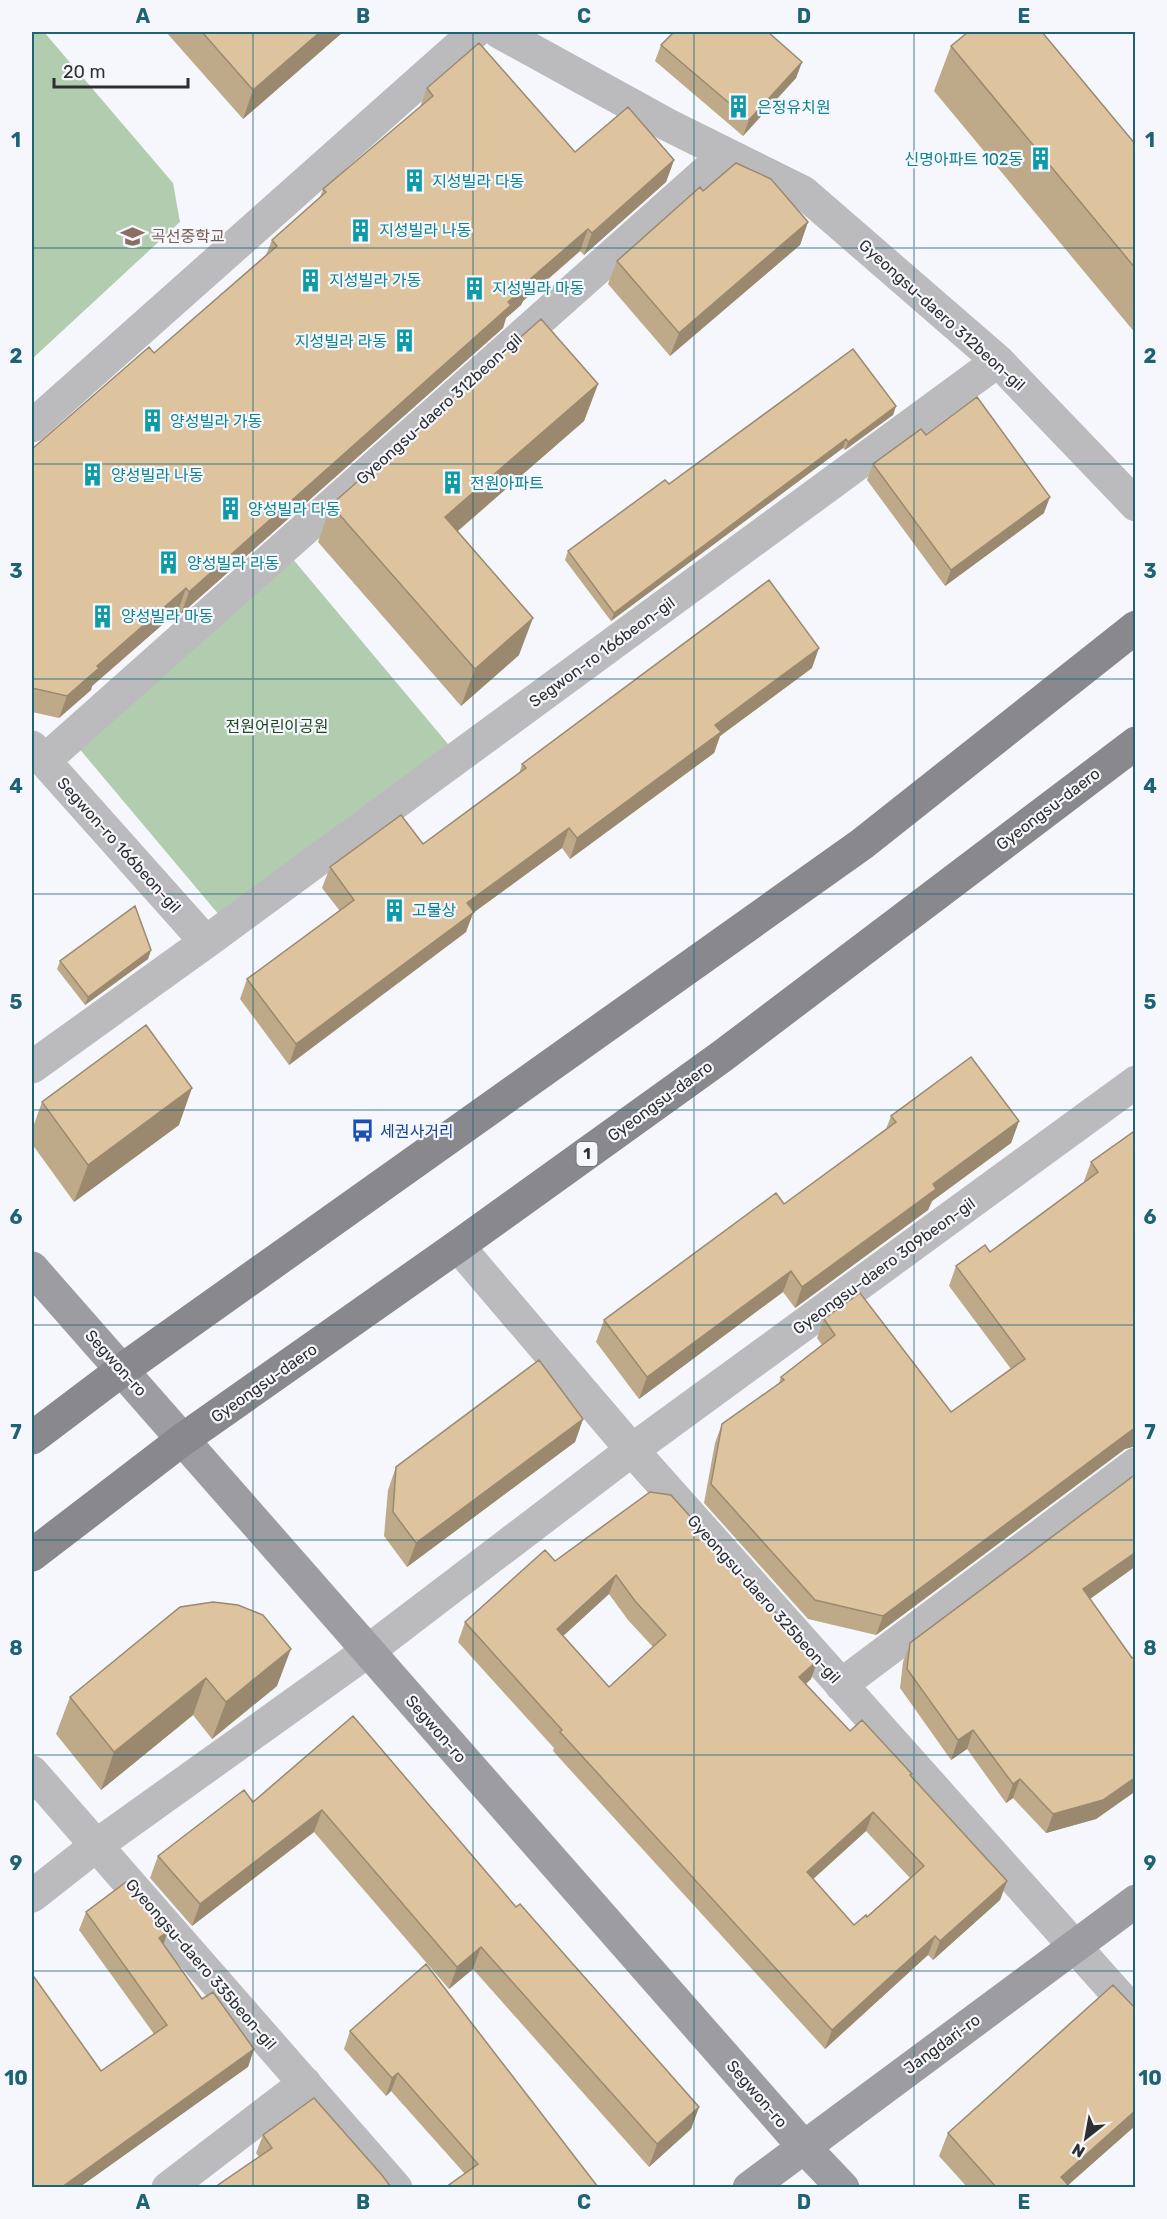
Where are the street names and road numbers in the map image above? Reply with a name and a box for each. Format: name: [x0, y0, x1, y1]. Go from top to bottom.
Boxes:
street label: Gyeongsu-daero 312beon-gil: [855, 235, 1029, 395]
street label: Gyeongsu-daero 312beon-gil: [352, 329, 526, 489]
street label: Segwon-ro 166beon-gil: [526, 593, 678, 711]
street label: Gyeongsu-daero: [992, 764, 1104, 854]
street label: Segwon-ro 166beon-gil: [53, 774, 185, 916]
street label: Gyeongsu-daero: [604, 1057, 716, 1145]
road number: 1: [576, 1142, 598, 1166]
street label: Gyeongsu-daero 309beon-gil: [789, 1194, 979, 1338]
street label: Segwon-ro: [81, 1326, 151, 1400]
street label: Gyeongsu-daero: [207, 1339, 321, 1427]
street label: Gyeongsu-daero 325beon-gil: [683, 1511, 845, 1687]
street label: Segwon-ro: [402, 1692, 470, 1766]
street label: Gyeongsu-daero 335beon-gil: [122, 1875, 280, 2053]
street label: Jangdari-ro: [900, 2010, 984, 2078]
street label: Segwon-ro: [723, 2057, 791, 2131]

